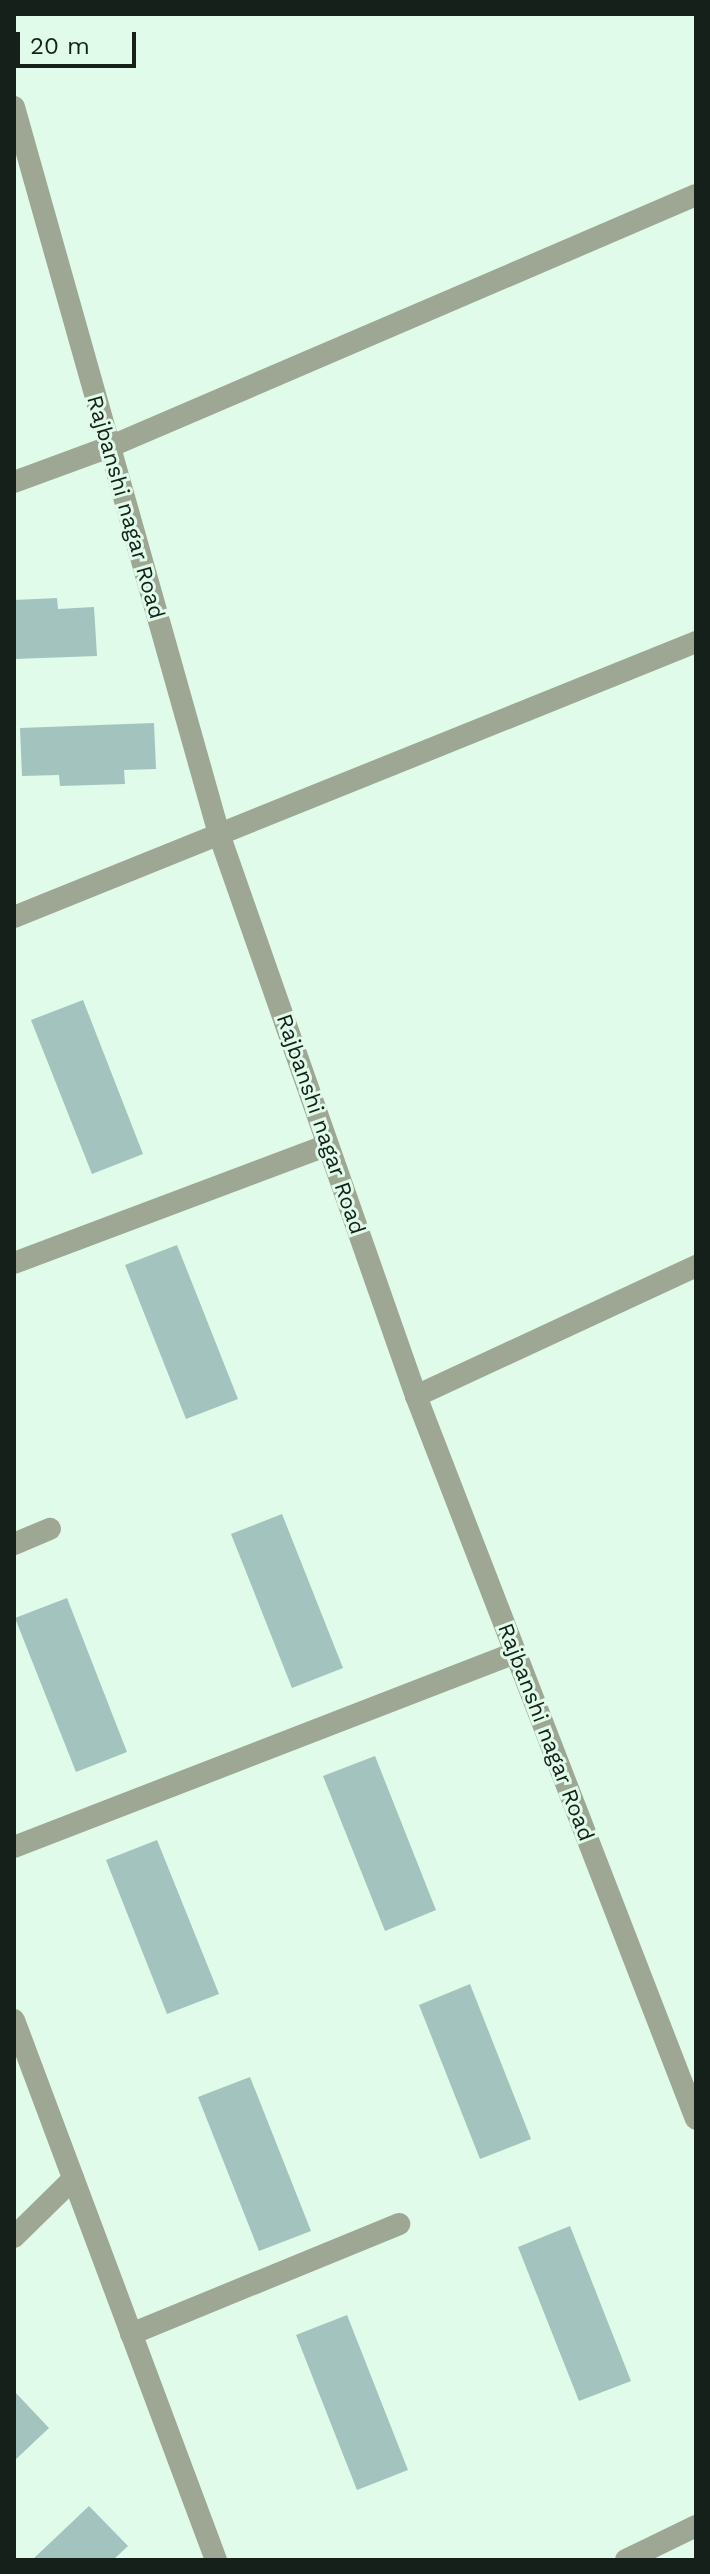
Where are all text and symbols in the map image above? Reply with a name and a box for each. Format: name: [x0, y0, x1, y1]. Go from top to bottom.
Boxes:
scale bar: [20, 16, 140, 66]
text: 20 m: [30, 32, 90, 60]
street label: Rajbanshi nagar Road: [81, 392, 171, 622]
street label: Rajbanshi nagar Road: [271, 1010, 371, 1238]
street label: Rajbanshi nagar Road: [492, 1619, 600, 1845]

